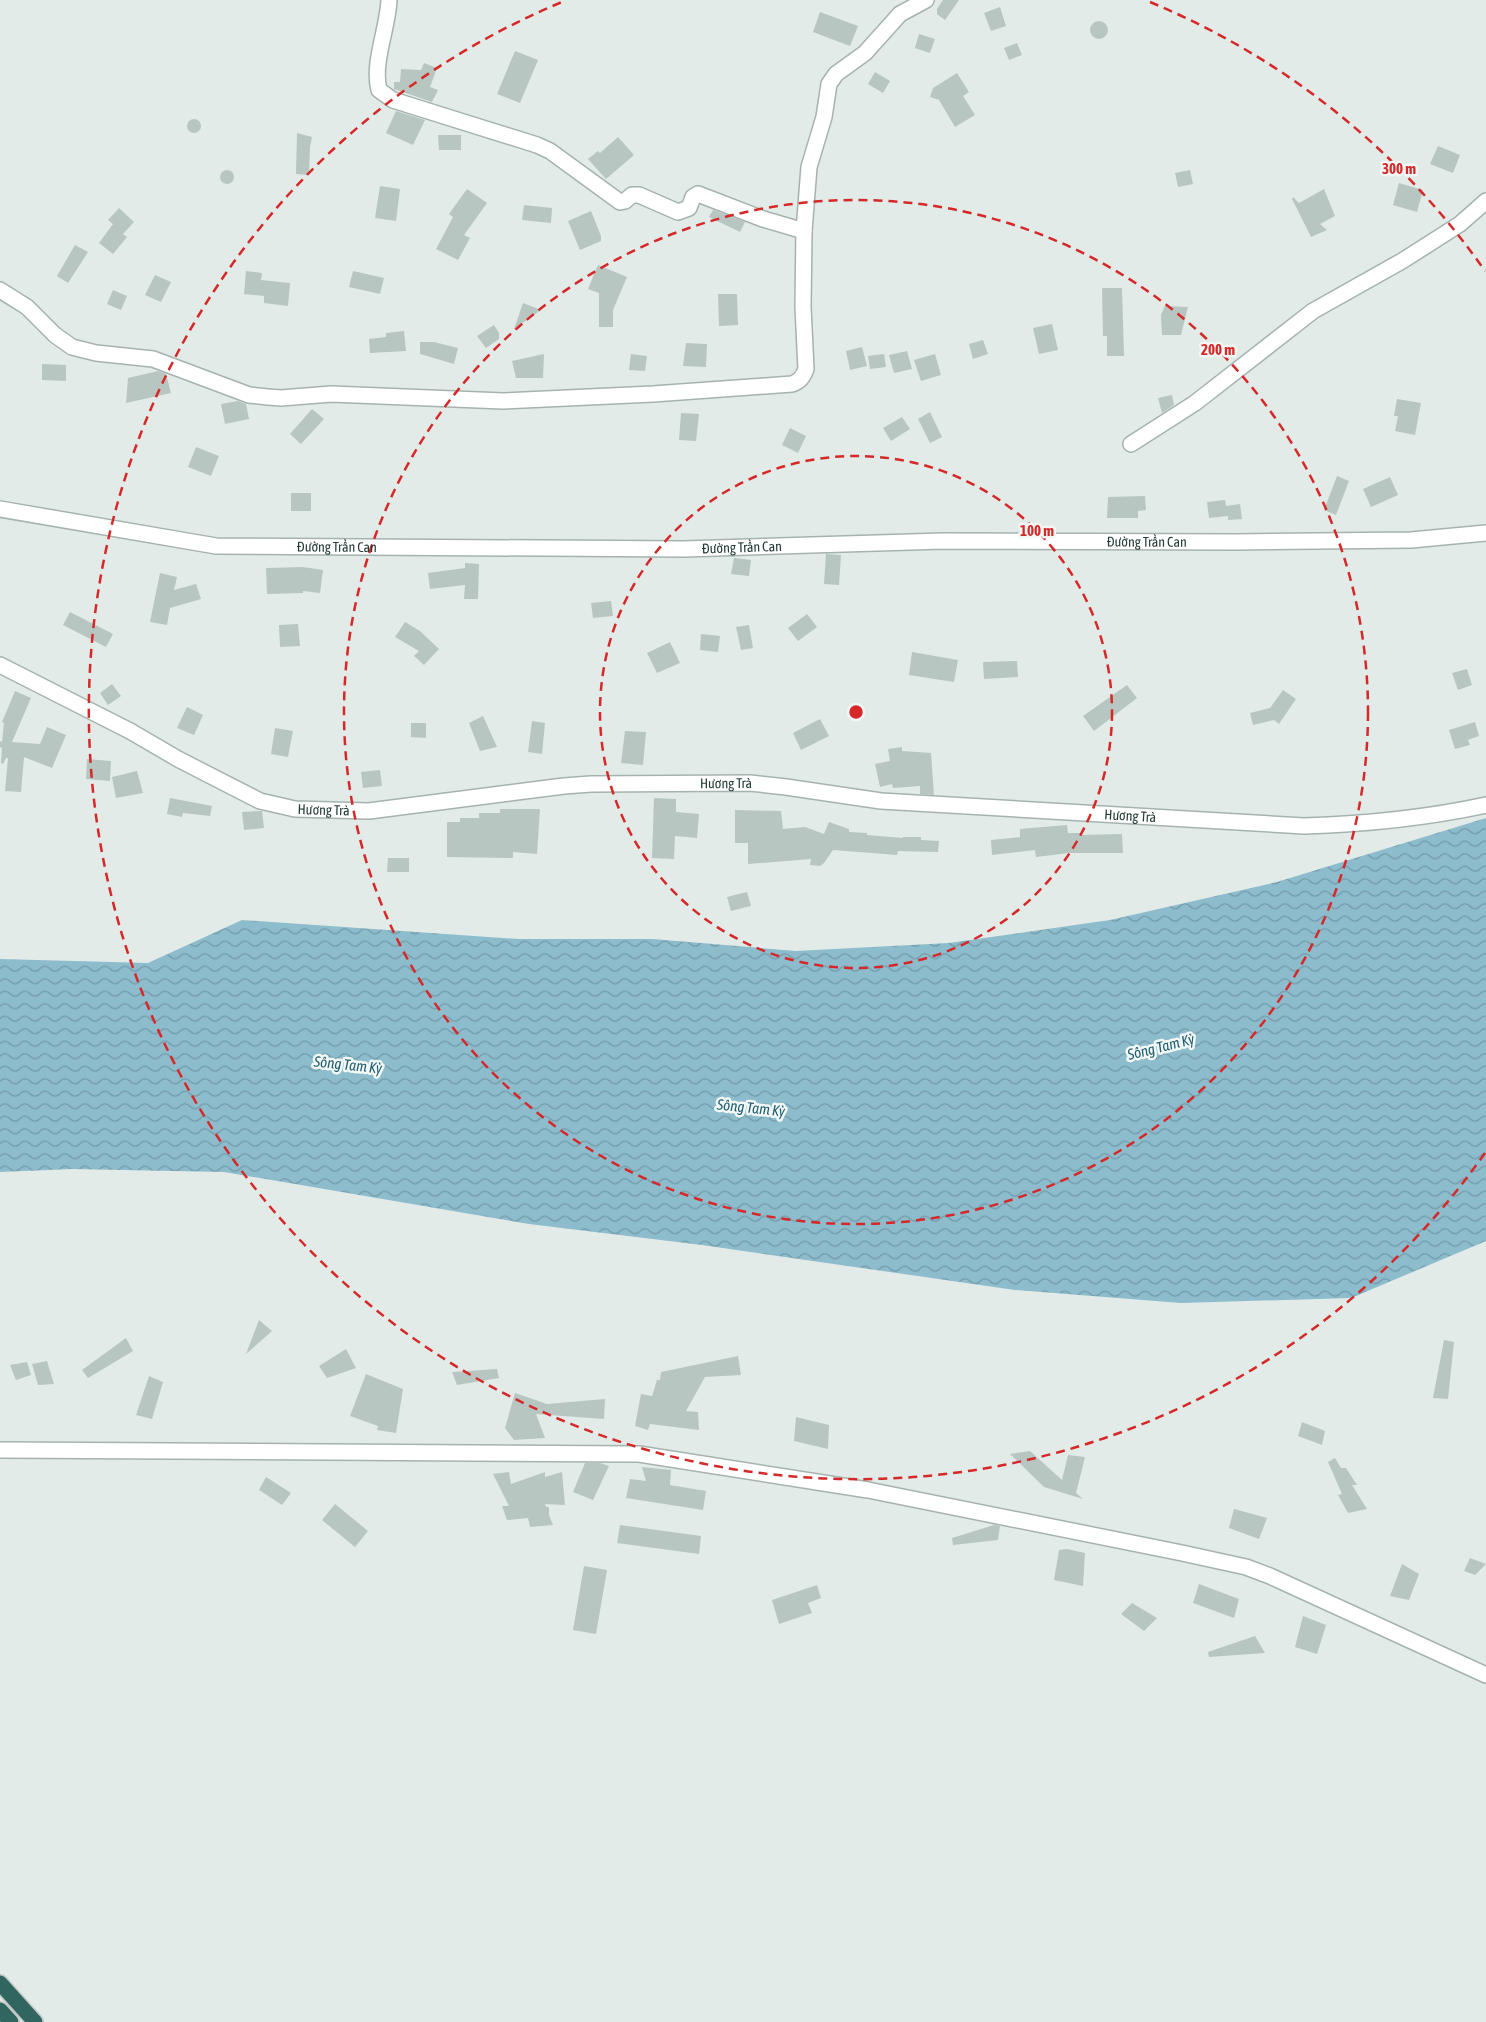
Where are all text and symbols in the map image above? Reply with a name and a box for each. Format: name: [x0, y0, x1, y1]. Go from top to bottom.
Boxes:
text: 300 m: [1382, 160, 1416, 177]
text: 200 m: [1201, 341, 1235, 358]
text: 100 m: [1020, 522, 1054, 539]
street label: Đường Trần Can: [1107, 533, 1187, 550]
street label: Đường Trần Can: [297, 538, 377, 555]
street label: Đường Trần Can: [702, 538, 782, 556]
centre of rings: [847, 703, 865, 721]
street label: Hương Trà: [700, 775, 752, 791]
street label: Hương Trà: [297, 801, 350, 818]
street label: Hương Trà: [1104, 806, 1157, 825]
water label: Sông Tam Kỳ: [1125, 1030, 1197, 1063]
water label: Sông Tam Kỳ: [312, 1052, 384, 1077]
water label: Sông Tam Kỳ: [715, 1095, 787, 1120]

